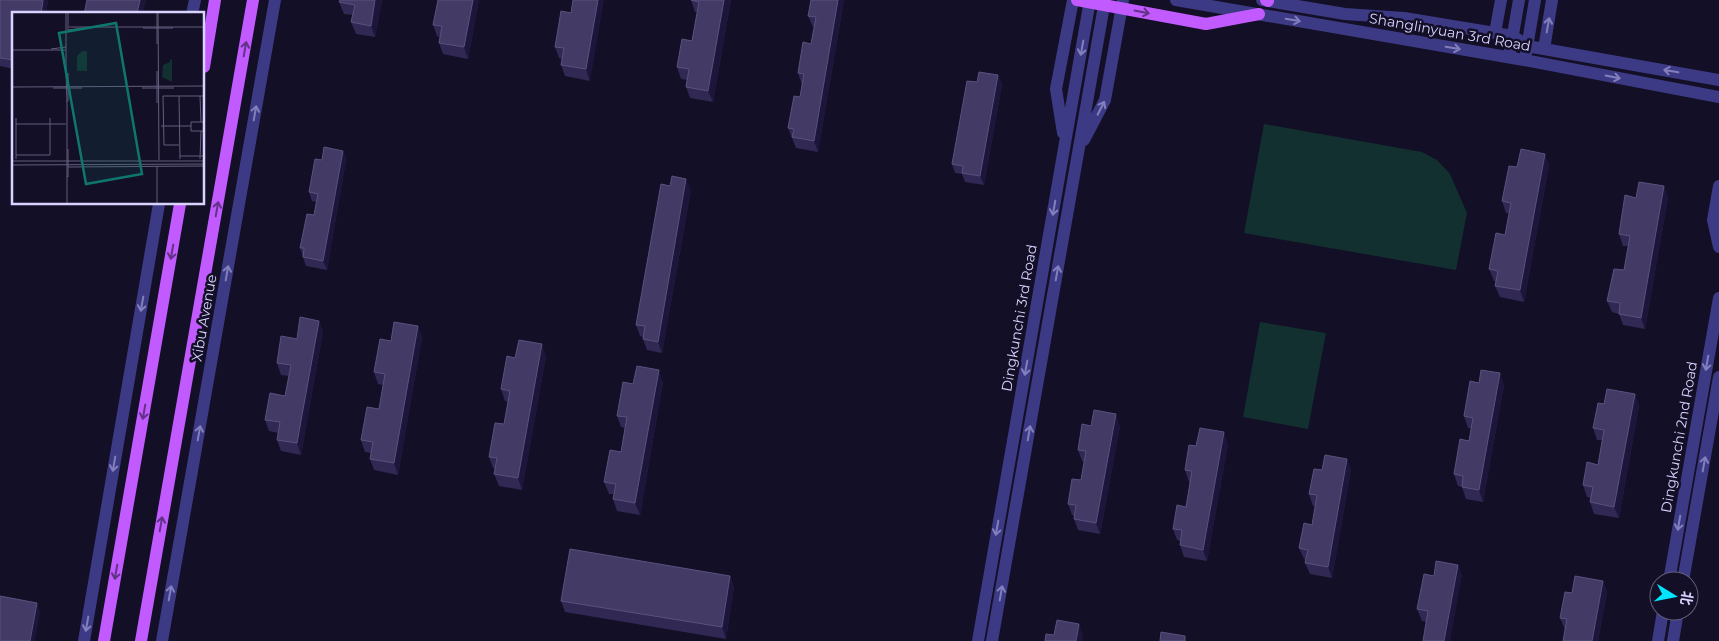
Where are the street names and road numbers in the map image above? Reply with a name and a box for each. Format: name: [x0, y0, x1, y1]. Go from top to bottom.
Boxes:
street label: Shanglinyuan 3rd Road: [1368, 9, 1532, 55]
street label: Dingkunchi 3rd Road: [997, 243, 1041, 393]
street label: Xibu Avenue: [187, 273, 221, 363]
street label: Dingkunchi 2nd Road: [1657, 360, 1701, 514]

